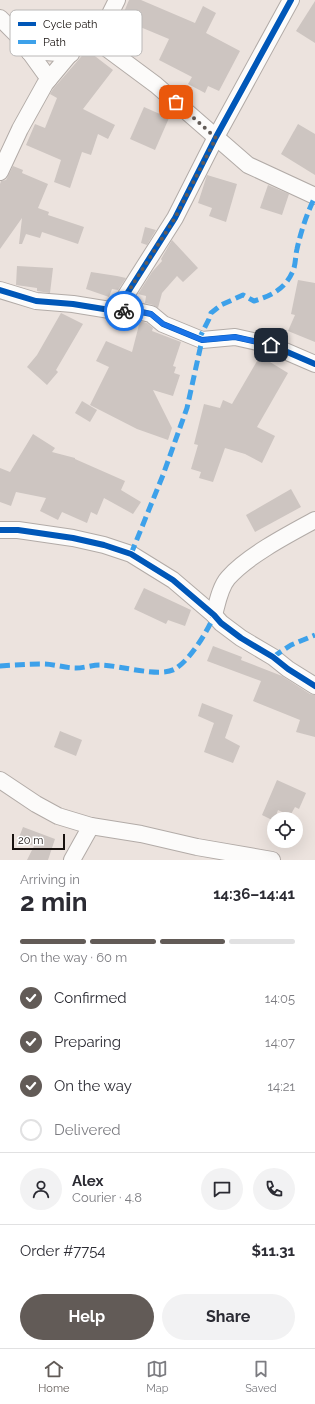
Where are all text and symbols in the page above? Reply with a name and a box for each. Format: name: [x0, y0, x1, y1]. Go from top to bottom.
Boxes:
legend: [10, 10, 142, 56]
text: Cycle path: [43, 18, 97, 31]
text: Path: [43, 36, 66, 49]
pin: [159, 85, 193, 119]
icon: bag: [165, 91, 187, 113]
courier: [104, 291, 144, 331]
icon: bike: [113, 300, 135, 322]
pin: [254, 328, 288, 362]
icon: home: [260, 334, 282, 356]
map controls: [267, 812, 303, 848]
button: locate: [267, 812, 303, 848]
scale bar: [12, 832, 65, 851]
text: 20 m: [18, 834, 43, 847]
text: Arriving in: [20, 872, 80, 887]
text: 14:36–14:41: [213, 885, 295, 903]
text: 2 min: [20, 887, 87, 917]
text: On the way · 60 m: [20, 950, 127, 965]
icon: check: [20, 987, 42, 1009]
text: Confirmed: [54, 989, 127, 1007]
text: 14:05: [265, 991, 295, 1006]
icon: check: [20, 1031, 42, 1053]
text: Preparing: [54, 1033, 121, 1051]
text: 14:07: [265, 1035, 295, 1050]
icon: check: [20, 1075, 42, 1097]
text: On the way: [54, 1077, 132, 1095]
text: 14:21: [268, 1079, 295, 1094]
text: Delivered: [54, 1121, 121, 1139]
button: person: [20, 1168, 62, 1210]
button: chat: [201, 1168, 243, 1210]
button: phone: [253, 1168, 295, 1210]
text: Alex: [72, 1172, 103, 1190]
text: Courier · 4.8: [72, 1190, 142, 1205]
text: Order #7754: [20, 1242, 106, 1260]
text: $11.31: [252, 1242, 295, 1260]
button: Help: [20, 1294, 154, 1340]
button: Share: [162, 1294, 295, 1340]
tab: Home: [38, 1358, 69, 1395]
tab: Map: [146, 1358, 169, 1395]
tab: Saved: [245, 1358, 277, 1395]

